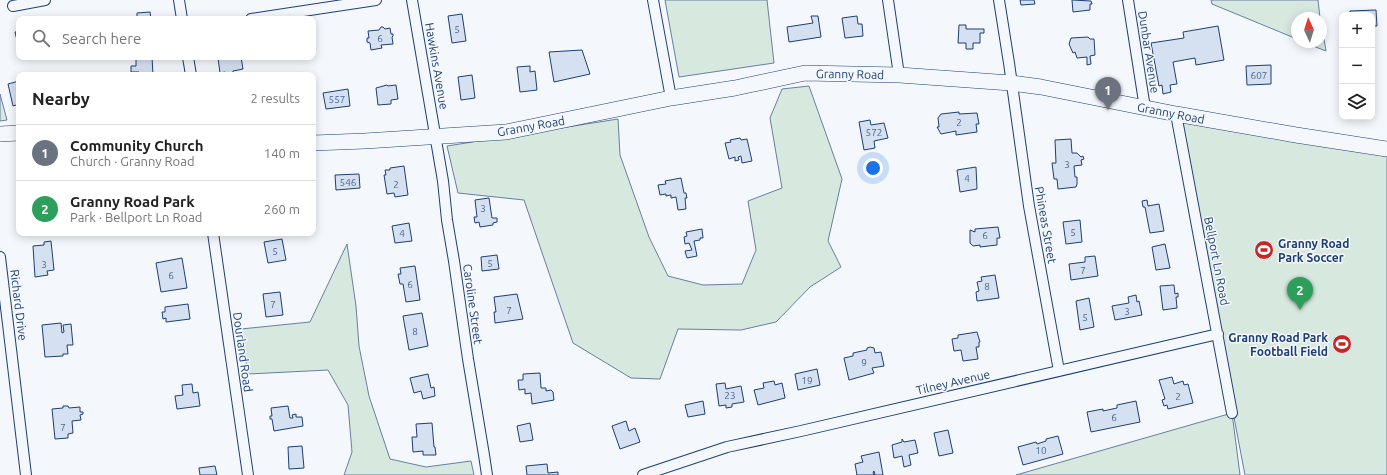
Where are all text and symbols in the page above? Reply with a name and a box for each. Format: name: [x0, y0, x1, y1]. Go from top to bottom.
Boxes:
street label: Dunbar Avenue: [1136, 10, 1162, 94]
north arrow: [1291, 12, 1327, 48]
map controls: [1339, 12, 1375, 120]
button: +: [1339, 12, 1375, 48]
search box: [16, 16, 316, 60]
street label: Hawkins Avenue: [423, 22, 451, 110]
house number: 5: [454, 24, 460, 35]
icon: search: [30, 27, 52, 49]
text: Search here: [62, 30, 141, 47]
house number: 6: [377, 33, 383, 44]
button: −: [1339, 48, 1375, 84]
street label: Granny Road: [816, 67, 884, 81]
house number: 607: [1251, 70, 1267, 81]
pin: 1: [1095, 77, 1121, 110]
button: layers: [1339, 84, 1375, 120]
text: Nearby: [32, 89, 90, 108]
text: 2 results: [250, 91, 300, 105]
house number: 557: [329, 94, 345, 105]
street label: Granny Road: [1136, 100, 1206, 126]
street label: Granny Road: [496, 114, 566, 138]
house number: 2: [956, 117, 962, 128]
house number: 572: [866, 127, 882, 138]
text: Community Church: [70, 137, 203, 154]
text: 1: [41, 146, 49, 160]
text: 140 m: [264, 146, 300, 160]
text: Church · Granny Road: [70, 154, 195, 168]
your location: [863, 158, 883, 178]
house number: 3: [1064, 159, 1070, 170]
house number: 4: [964, 173, 970, 184]
house number: 546: [340, 177, 357, 188]
house number: 2: [393, 179, 399, 190]
street label: Phineas Street: [1033, 185, 1059, 265]
text: Granny Road Park: [70, 193, 195, 210]
text: 2: [41, 202, 49, 216]
text: 260 m: [264, 202, 300, 216]
house number: 3: [480, 203, 486, 214]
text: Park · Bellport Ln Road: [70, 210, 202, 224]
street label: Bellport Ln Road: [1202, 216, 1232, 306]
house number: 5: [1070, 227, 1076, 238]
house number: 4: [399, 228, 405, 239]
house number: 6: [982, 230, 988, 241]
place label: Granny Road Park Soccer: [1278, 237, 1349, 264]
sports icon: Granny Road Park Soccer: [1253, 239, 1275, 261]
house number: 5: [272, 246, 278, 257]
house number: 5: [487, 258, 493, 269]
house number: 3: [41, 259, 47, 270]
street label: Caroline Street: [461, 263, 485, 345]
house number: 7: [1080, 265, 1086, 276]
street label: Richard Drive: [8, 269, 30, 341]
house number: 6: [168, 270, 174, 281]
pin: 2: [1287, 277, 1313, 310]
house number: 6: [407, 279, 413, 290]
house number: 8: [984, 281, 990, 292]
house number: 7: [270, 299, 276, 310]
house number: 7: [506, 305, 512, 316]
house number: 3: [1124, 306, 1130, 317]
street label: Dourland Road: [231, 311, 255, 393]
house number: 5: [1082, 312, 1088, 323]
house number: 8: [412, 326, 418, 337]
place label: Granny Road Park Football Field: [1228, 331, 1328, 358]
sports icon: Granny Road Park Football Field: [1331, 333, 1353, 355]
house number: 9: [861, 357, 867, 368]
street label: Tilney Avenue: [915, 367, 991, 397]
house number: 19: [801, 375, 813, 386]
house number: 23: [724, 390, 736, 401]
house number: 2: [1175, 391, 1181, 402]
house number: 6: [1111, 412, 1117, 423]
house number: 7: [60, 422, 66, 433]
house number: 10: [1035, 445, 1047, 456]

